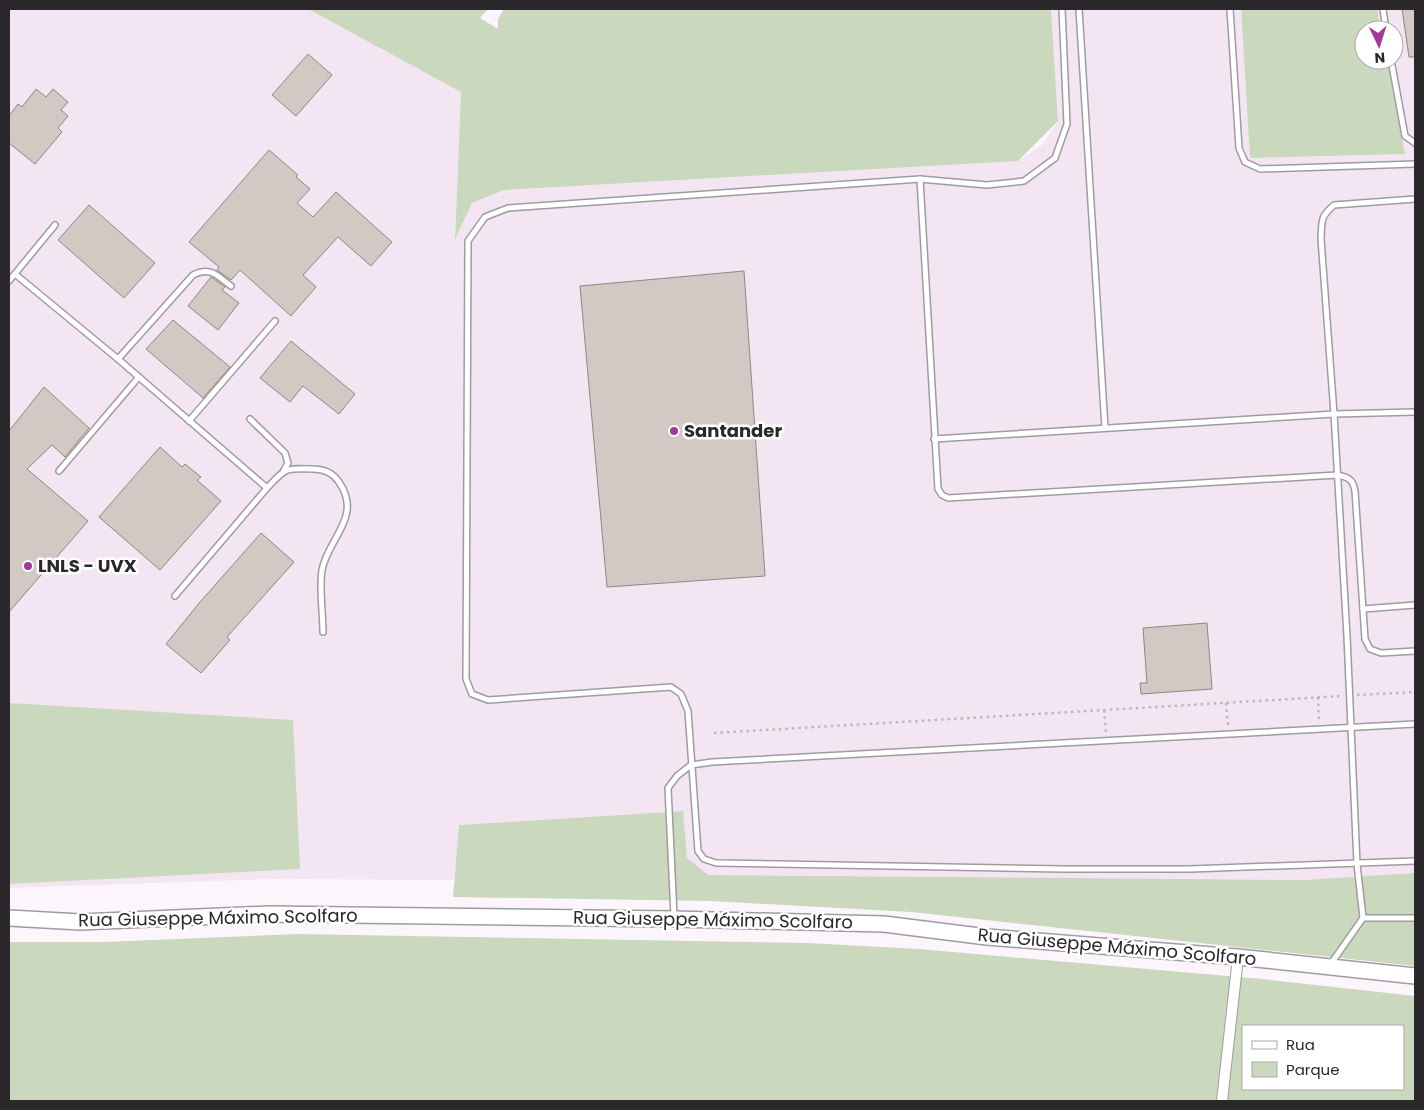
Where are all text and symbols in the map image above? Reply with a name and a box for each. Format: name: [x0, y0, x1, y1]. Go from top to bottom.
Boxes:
north arrow: [1354, 20, 1404, 70]
text: N: [1374, 48, 1386, 68]
place label: Santander: [684, 418, 782, 443]
marker: Santander: [668, 425, 680, 437]
place label: LNLS - UVX: [38, 553, 137, 578]
marker: LNLS - UVX: [22, 560, 34, 572]
street label: Rua Giuseppe Máximo Scolfaro: [78, 903, 358, 932]
street label: Rua Giuseppe Máximo Scolfaro: [573, 905, 853, 934]
street label: Rua Giuseppe Máximo Scolfaro: [977, 922, 1257, 971]
legend: [1242, 1025, 1404, 1090]
text: Rua: [1286, 1034, 1315, 1055]
text: Parque: [1286, 1059, 1339, 1080]

